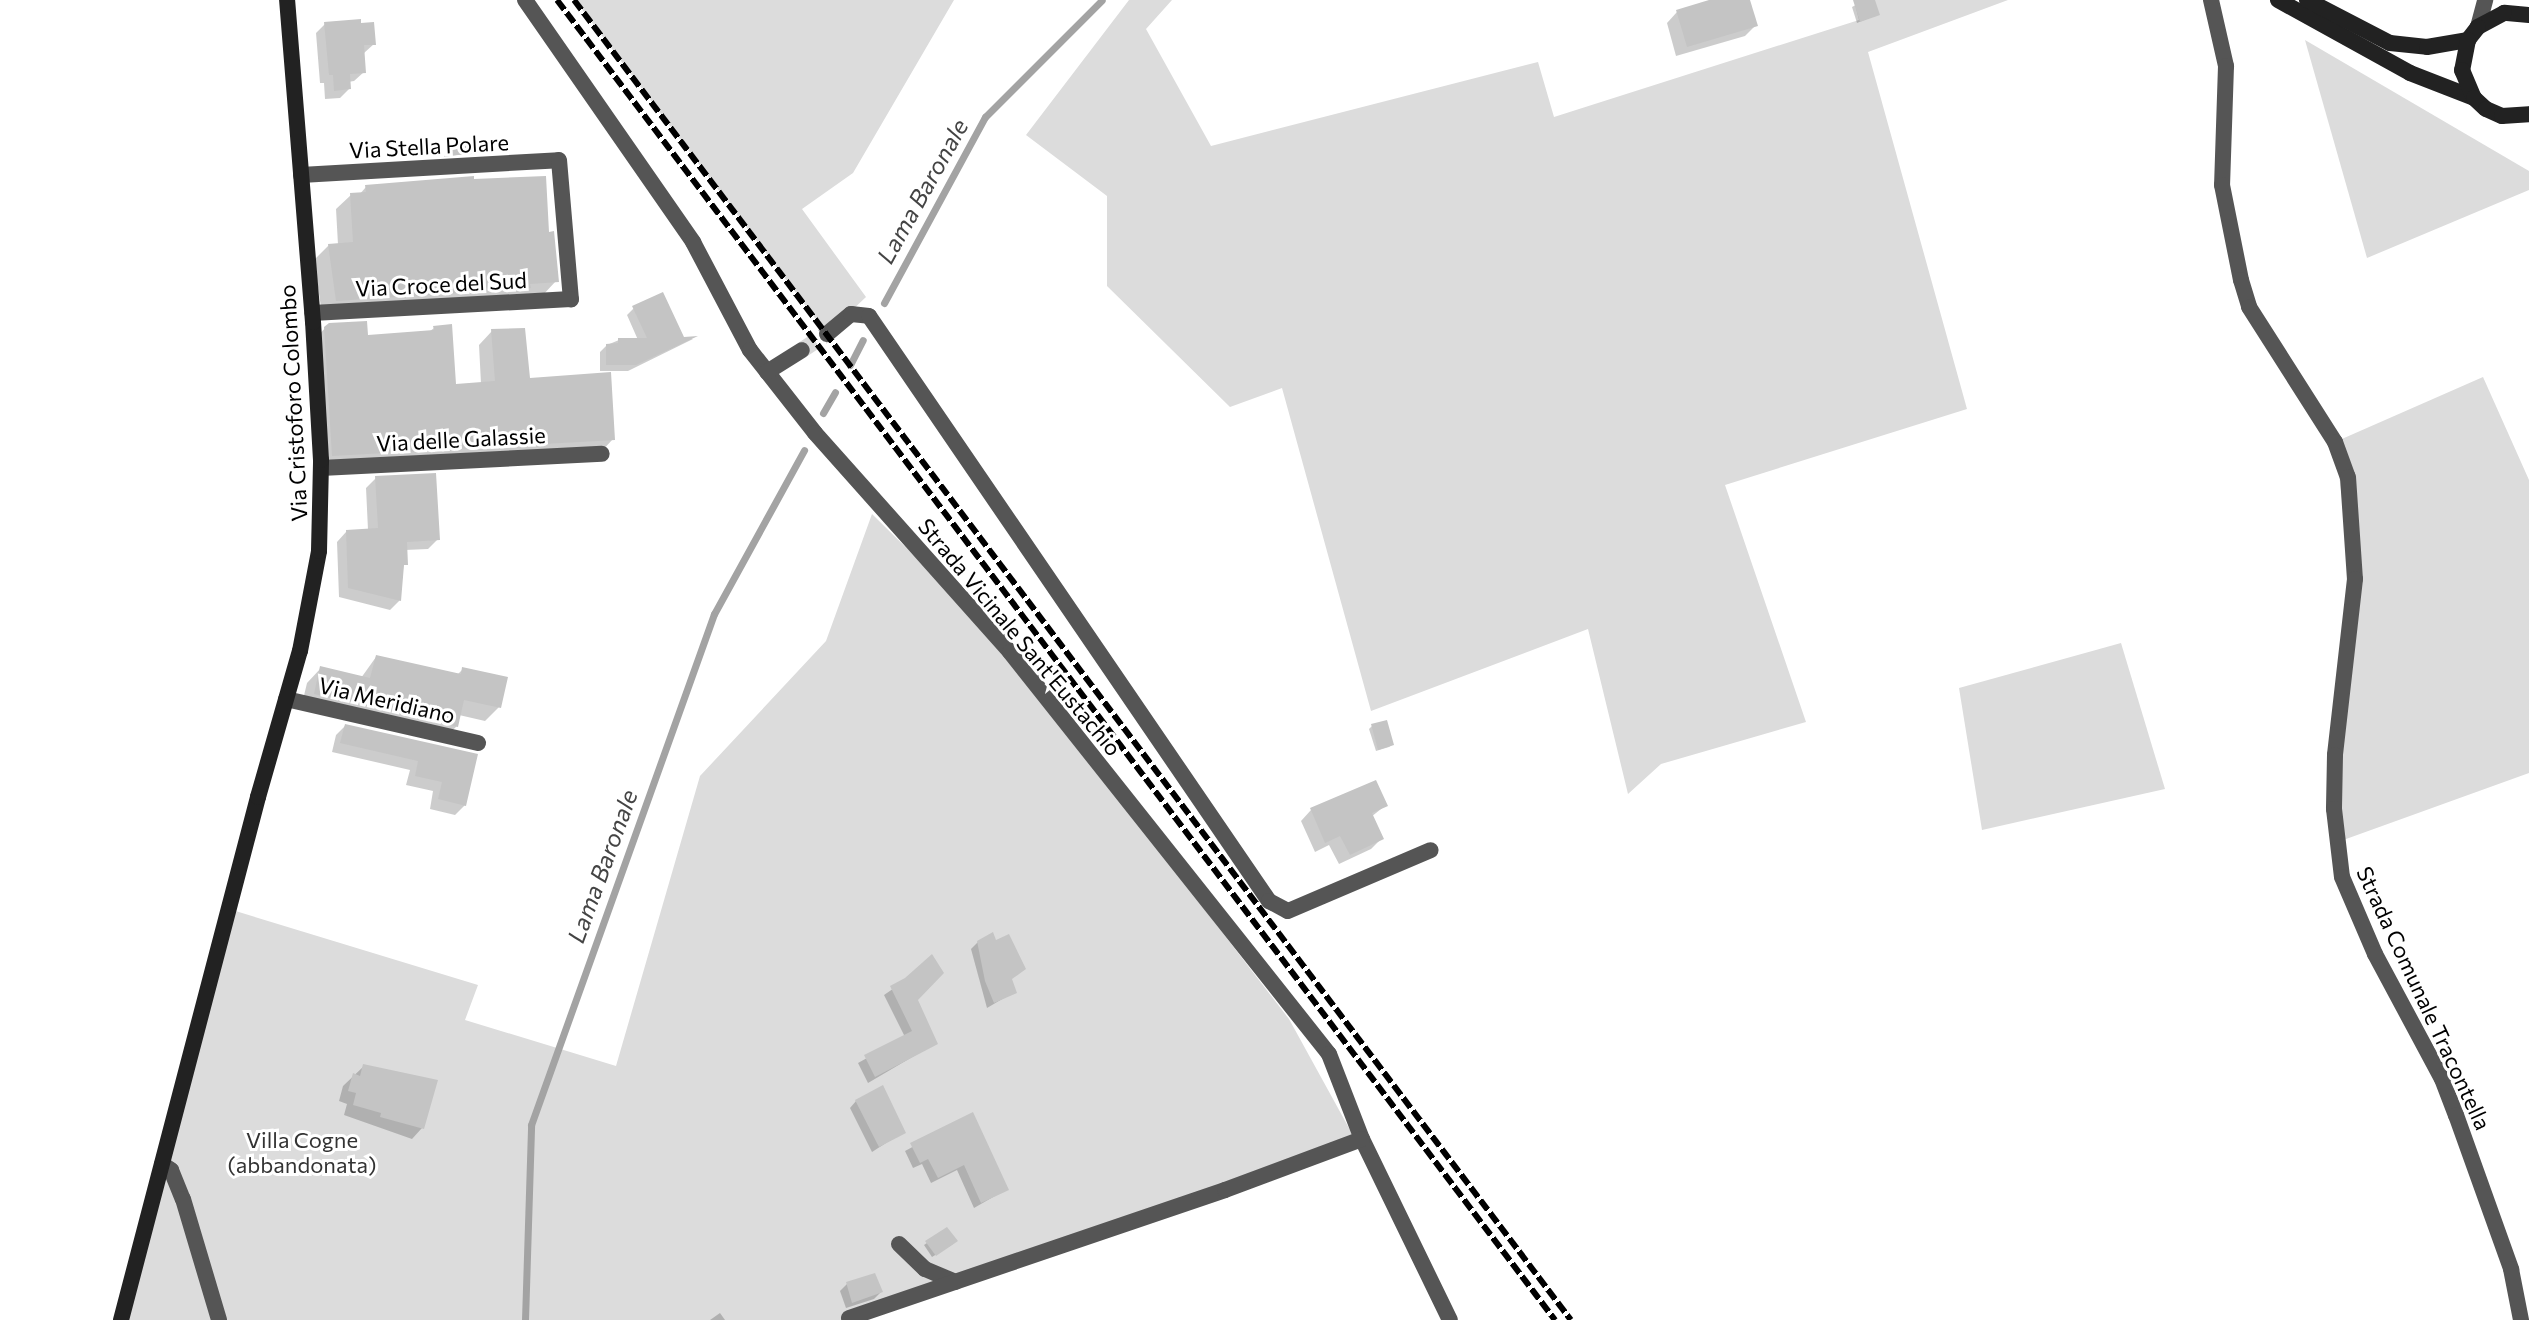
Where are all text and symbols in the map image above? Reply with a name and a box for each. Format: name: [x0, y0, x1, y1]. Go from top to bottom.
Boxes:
water label: Lama Baronale: [870, 114, 974, 268]
street label: Via Stella Polare: [348, 129, 510, 163]
street label: Via Croce del Sud: [355, 266, 527, 302]
street label: Via Cristoforo Colombo: [274, 284, 312, 522]
street label: Via delle Galassie: [376, 421, 546, 457]
street label: Strada Vicinale Sant'Eustachio: [913, 513, 1127, 761]
street label: Via Meridiano: [316, 671, 458, 729]
water label: Lama Baronale: [561, 785, 643, 947]
street label: Strada Comunale Tracontella: [2351, 862, 2497, 1134]
park label: Villa Cogne (abbandonata): [228, 1126, 376, 1178]

